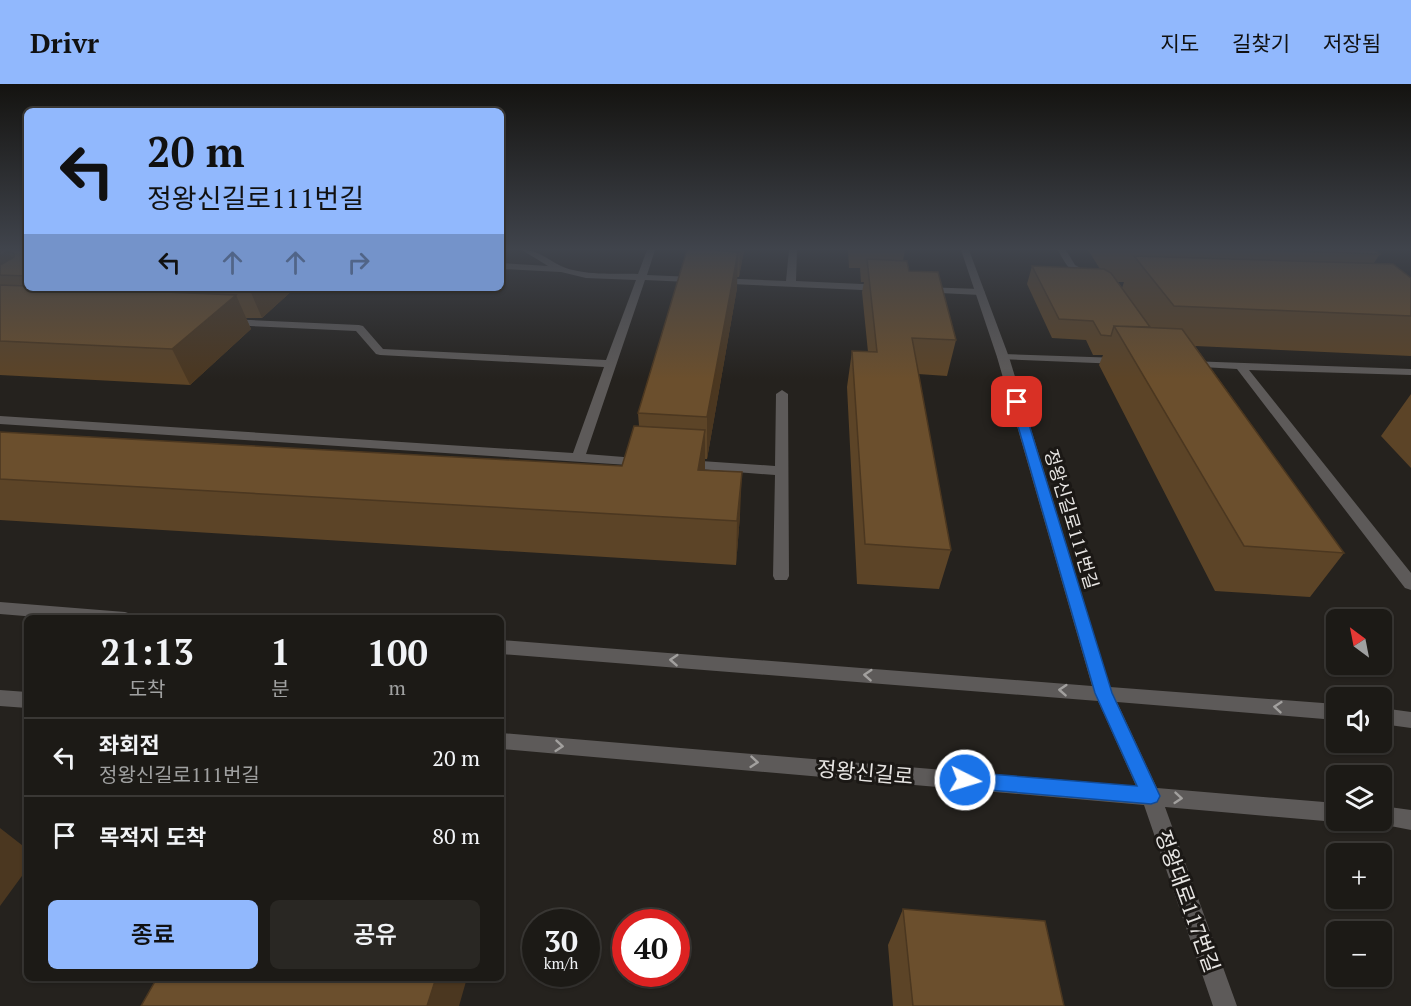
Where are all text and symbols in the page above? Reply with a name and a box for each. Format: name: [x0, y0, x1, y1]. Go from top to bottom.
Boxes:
text: Drivr: [30, 24, 99, 61]
text: 지도: [1160, 29, 1199, 57]
text: 길찾기: [1232, 29, 1290, 57]
text: 저장됨: [1323, 29, 1381, 57]
text: 20 m: [147, 123, 245, 179]
icon: left: [48, 132, 126, 210]
text: 정왕신길로111번길: [147, 180, 364, 216]
icon: left: [153, 246, 186, 279]
icon: ahead: [216, 246, 249, 279]
icon: ahead: [279, 246, 312, 279]
icon: right: [342, 246, 375, 279]
pin: [991, 376, 1042, 427]
icon: arrive: [1000, 385, 1033, 418]
street label: 정왕신길로111번길: [1039, 446, 1105, 592]
north arrow: [1326, 609, 1392, 675]
map controls: [1326, 609, 1392, 987]
text: 21:13: [100, 628, 194, 675]
text: 1: [270, 628, 291, 675]
text: 100: [367, 629, 428, 676]
one-way arrow: [669, 654, 679, 667]
one-way arrow: [864, 669, 873, 682]
text: m: [389, 674, 406, 701]
text: 도착: [129, 675, 165, 702]
text: 분: [271, 675, 290, 702]
one-way arrow: [1058, 683, 1067, 696]
button: sound: [1326, 687, 1392, 753]
one-way arrow: [1274, 700, 1283, 713]
text: 좌회전: [99, 730, 160, 759]
one-way arrow: [555, 739, 564, 752]
icon: left: [48, 741, 81, 774]
text: 20 m: [432, 743, 480, 772]
position arrow: [933, 748, 997, 812]
street label: 정왕신길로: [816, 754, 914, 790]
one-way arrow: [749, 755, 758, 768]
text: 정왕신길로111번길: [99, 761, 260, 788]
button: layers: [1326, 765, 1392, 831]
one-way arrow: [1174, 792, 1183, 805]
icon: arrive: [48, 819, 81, 852]
text: 80 m: [432, 821, 480, 850]
text: 목적지 도착: [99, 822, 206, 851]
street label: 정왕대로117번길: [1149, 826, 1227, 976]
button: +: [1326, 843, 1392, 909]
button: 종료: [48, 900, 258, 969]
button: 공유: [270, 900, 480, 969]
speed limit sign: 40: [612, 909, 690, 987]
text: 30: [544, 921, 578, 961]
button: −: [1326, 921, 1392, 987]
text: km/h: [544, 953, 578, 973]

